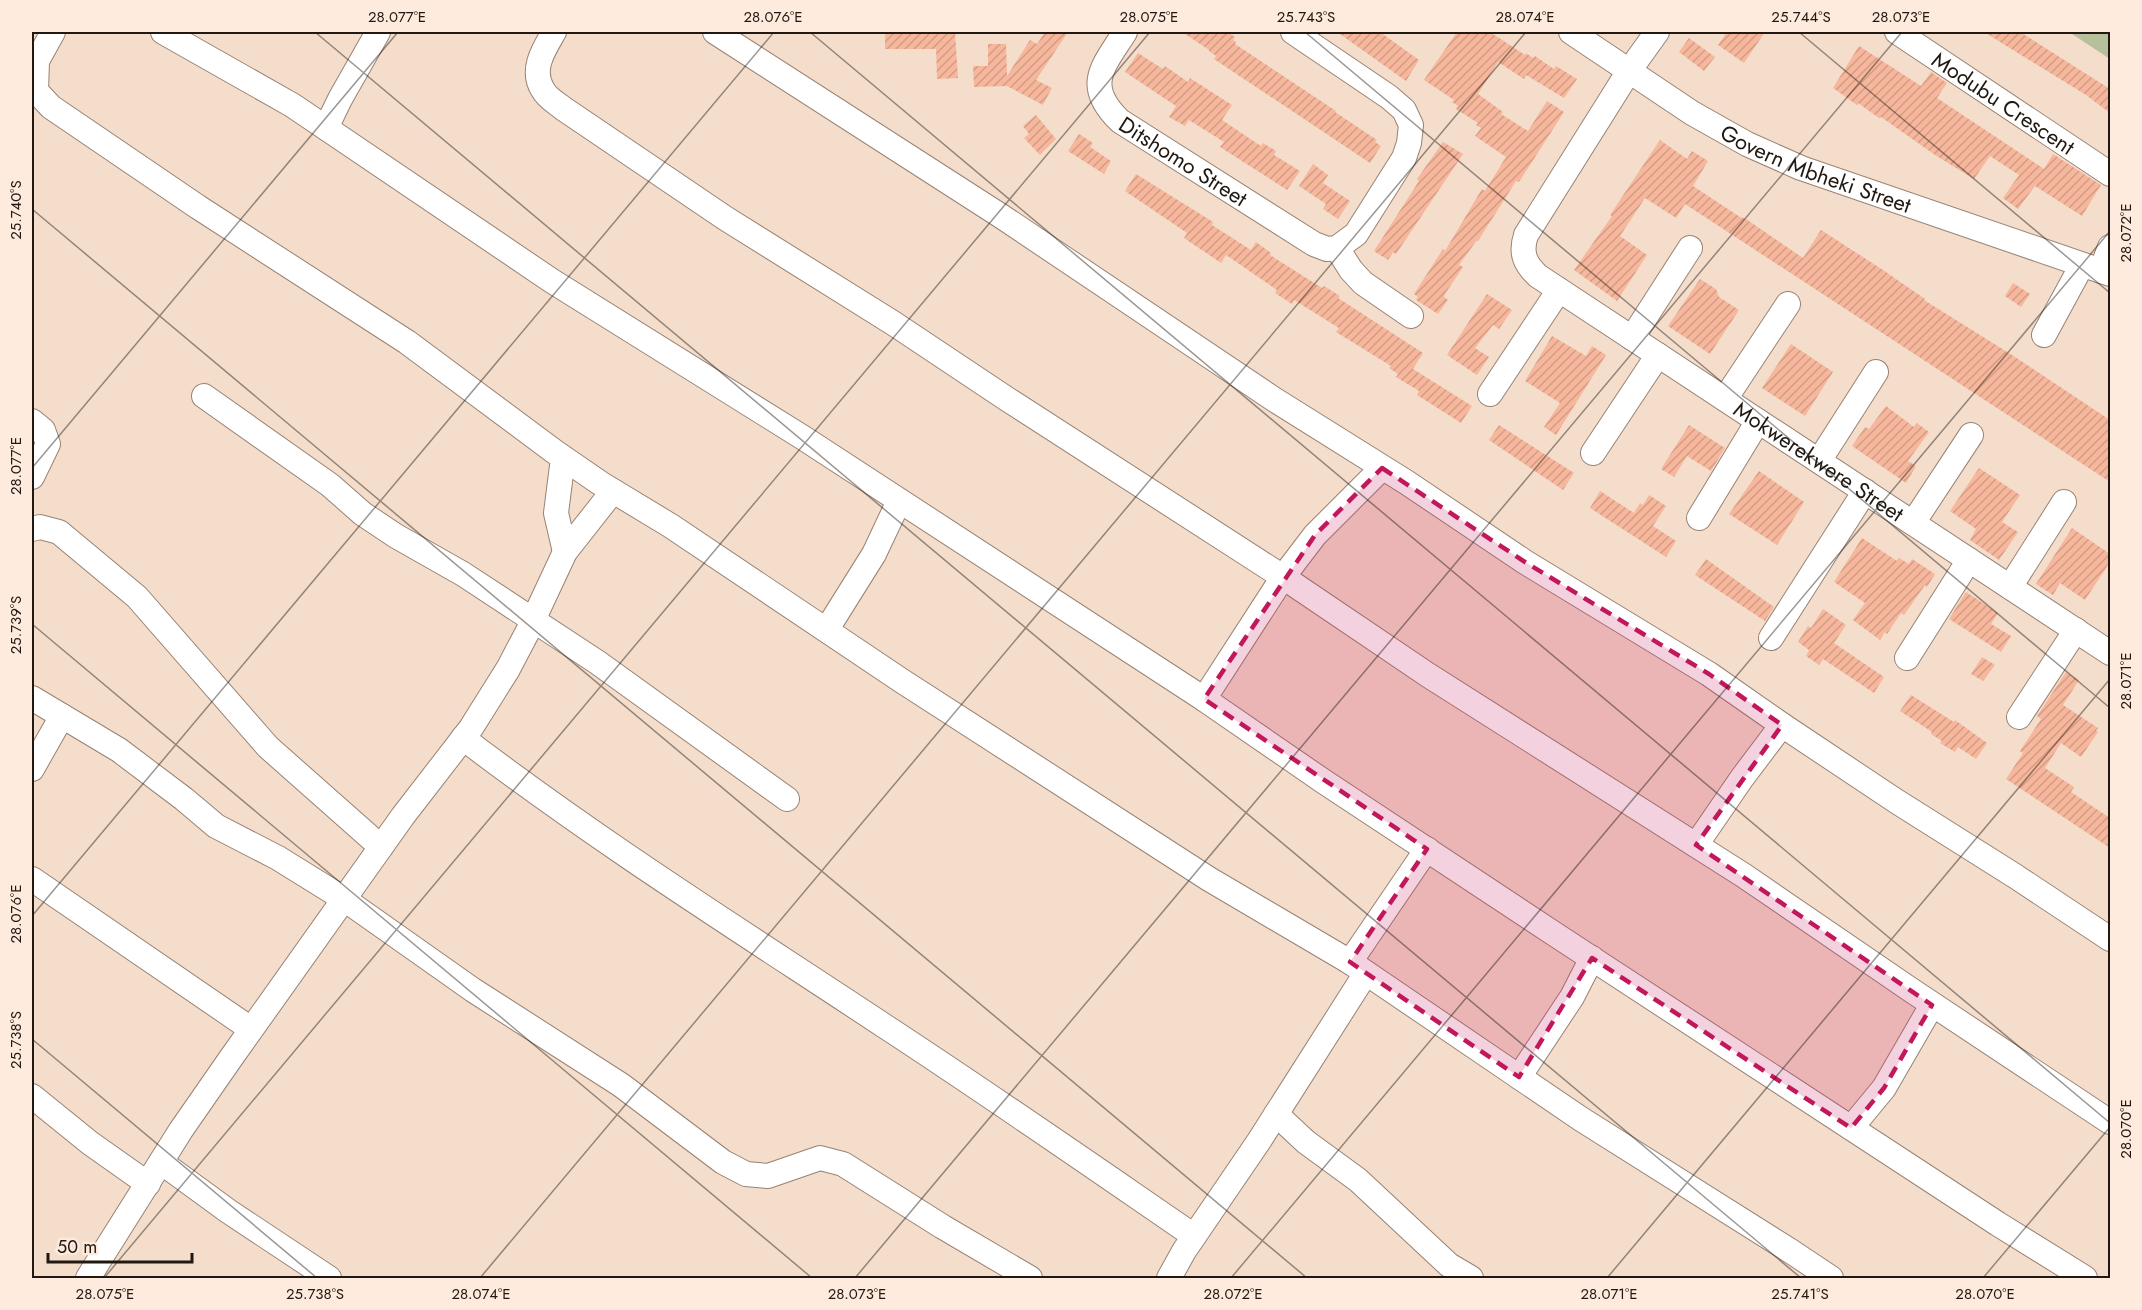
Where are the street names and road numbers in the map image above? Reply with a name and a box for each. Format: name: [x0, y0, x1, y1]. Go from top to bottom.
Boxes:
street label: Modubu Crescent: [1926, 44, 2082, 163]
street label: Ditshomo Street: [1113, 108, 1254, 214]
street label: Govern Mbheki Street: [1715, 116, 1916, 221]
street label: Mokwerekwere Street: [1727, 393, 1911, 529]

